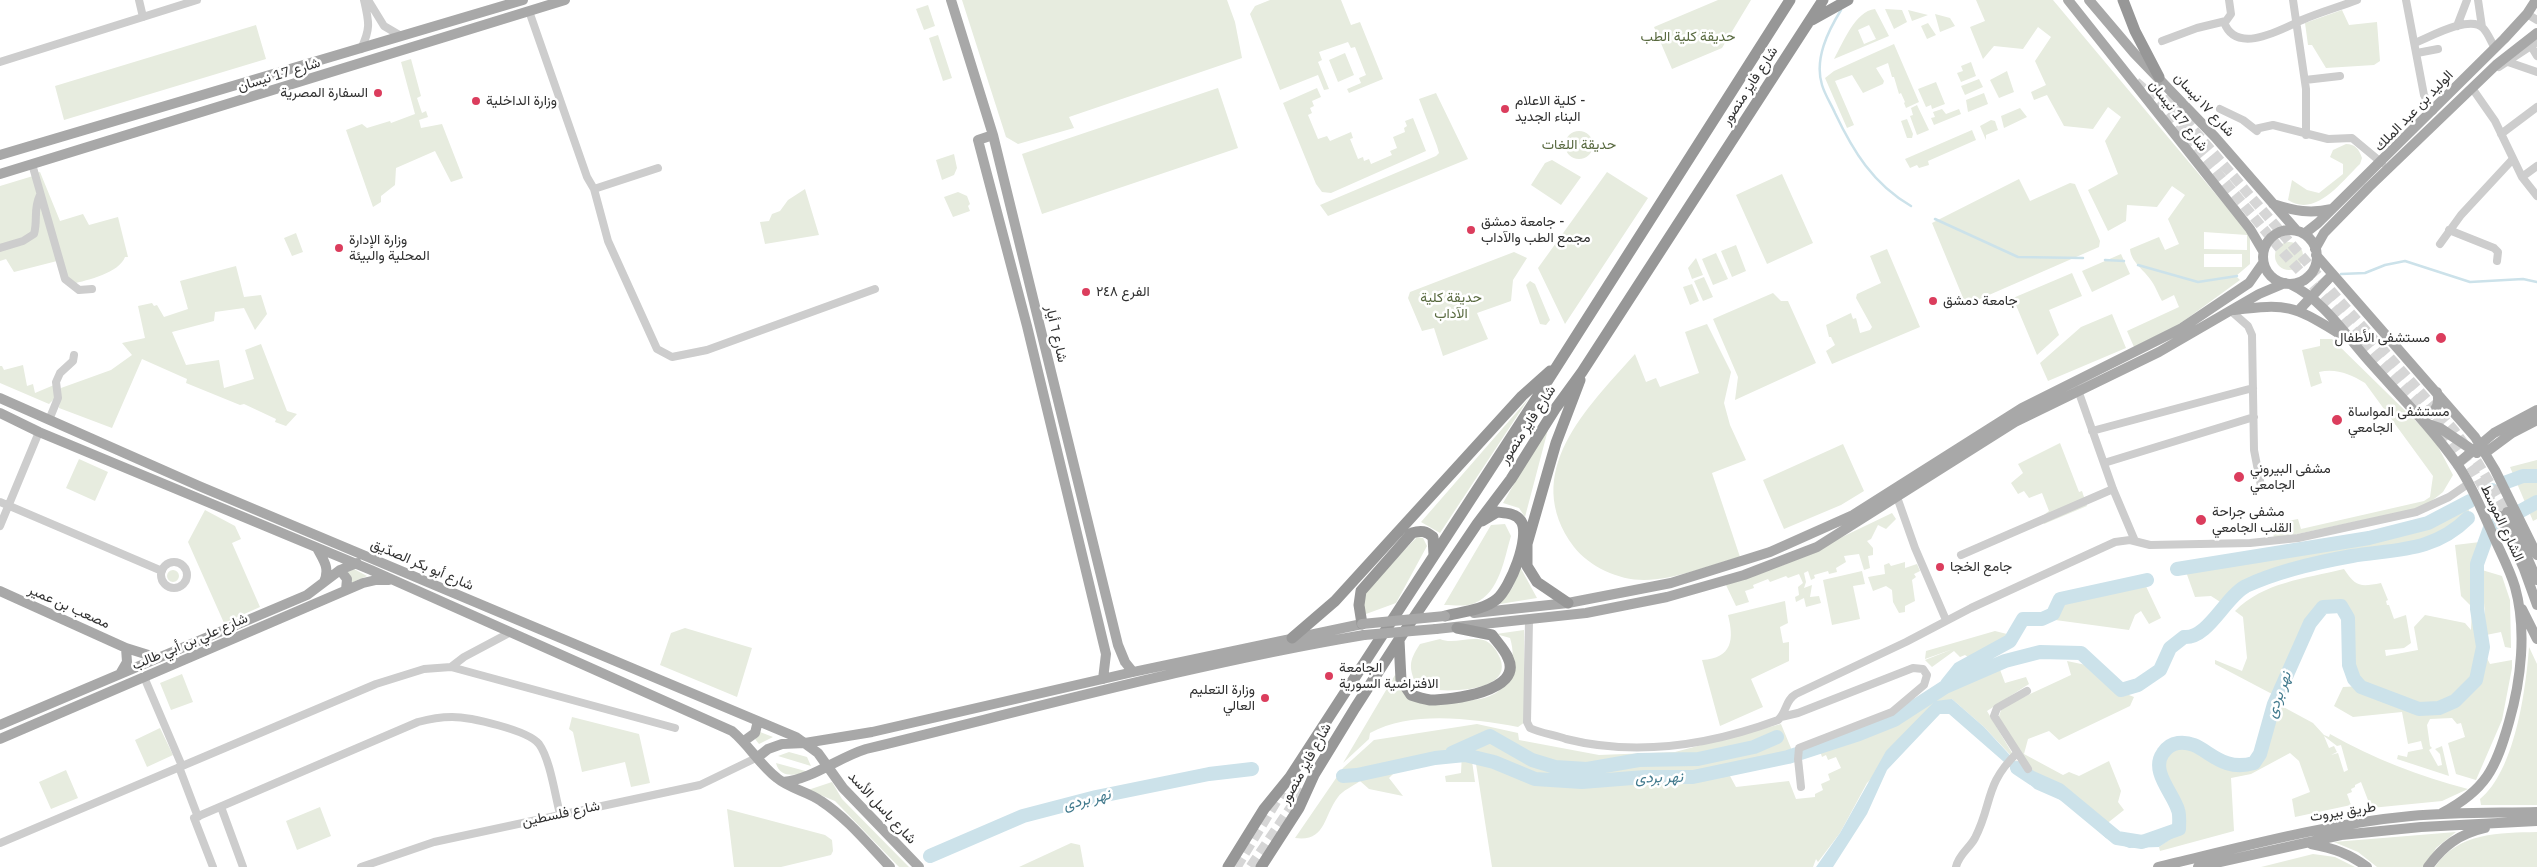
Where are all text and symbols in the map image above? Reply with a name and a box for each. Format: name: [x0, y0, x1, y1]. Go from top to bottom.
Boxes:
park label: حديقة كلية الطب: [1641, 29, 1735, 45]
street label: شارع فايز منصور: [1718, 44, 1782, 128]
street label: شارع 17 نيسان: [236, 54, 322, 96]
street label: الوليد بن عبد الملك: [2371, 67, 2457, 155]
street label: شارع ١٧ نيسان: [2170, 70, 2238, 140]
street label: شارع 17 نيسان: [2145, 77, 2211, 155]
place label: السفارة المصرية: [280, 85, 368, 101]
marker: السفارة المصرية: [372, 87, 384, 99]
place label: وزارة الداخلية: [486, 93, 557, 109]
place label: كلية الاعلام - البناء الجديد: [1515, 93, 1585, 125]
marker: وزارة الداخلية: [470, 95, 482, 107]
marker: كلية الاعلام - البناء الجديد: [1499, 103, 1511, 115]
park label: حديقة اللغات: [1542, 137, 1616, 153]
place label: جامعة دمشق - مجمع الطب والآداب: [1481, 214, 1590, 246]
marker: جامعة دمشق - مجمع الطب والآداب: [1465, 224, 1477, 236]
place label: وزارة الإدارة المحلية والبيئة: [349, 232, 430, 264]
marker: وزارة الإدارة المحلية والبيئة: [333, 242, 345, 254]
place label: الفرع ٢٤٨: [1096, 284, 1150, 300]
marker: الفرع ٢٤٨: [1080, 286, 1092, 298]
park label: حديقة كلية الآداب: [1420, 290, 1482, 322]
place label: جامعة دمشق: [1943, 293, 2018, 309]
marker: جامعة دمشق: [1927, 295, 1939, 307]
street label: شارع ٦ أيار: [1041, 304, 1071, 364]
place label: مستشفى الأطفال: [2335, 330, 2430, 346]
marker: مستشفى الأطفال: [2434, 331, 2448, 345]
street label: شارع فايز منصور: [1496, 383, 1560, 467]
place label: مستشفى المواساة الجامعي: [2348, 404, 2449, 437]
marker: مستشفى المواساة الجامعي: [2330, 413, 2344, 427]
place label: مشفى البيروني الجامعي: [2250, 461, 2331, 494]
marker: مشفى البيروني الجامعي: [2232, 470, 2246, 484]
street label: الشارع الموسط: [2477, 482, 2527, 564]
place label: مشفى جراحة القلب الجامعي: [2212, 504, 2292, 536]
marker: مشفى جراحة القلب الجامعي: [2194, 513, 2208, 527]
street label: شارع أبو بكر الصدّيق: [368, 536, 476, 594]
place label: جامع الخجا: [1950, 559, 2012, 575]
marker: جامع الخجا: [1934, 561, 1946, 573]
street label: مصعب بن عمير: [26, 582, 112, 632]
street label: شارع علي بن أبي طالب: [130, 610, 250, 674]
place label: الجامعة الافتراضية السورية: [1339, 660, 1438, 692]
water label: نهر بردى: [2262, 669, 2296, 721]
marker: الجامعة الافتراضية السورية: [1323, 670, 1335, 682]
place label: وزارة التعليم العالي: [1189, 682, 1255, 714]
marker: وزارة التعليم العالي: [1259, 692, 1271, 704]
street label: شارع فايز منصور: [1277, 720, 1335, 808]
street label: شارع باسل الأسد: [844, 768, 920, 848]
water label: نهر بردى: [1635, 769, 1683, 787]
water label: نهر بردى: [1062, 785, 1112, 815]
street label: شارع فلسطين: [521, 798, 601, 830]
street label: طريق بيروت: [2309, 799, 2377, 825]

